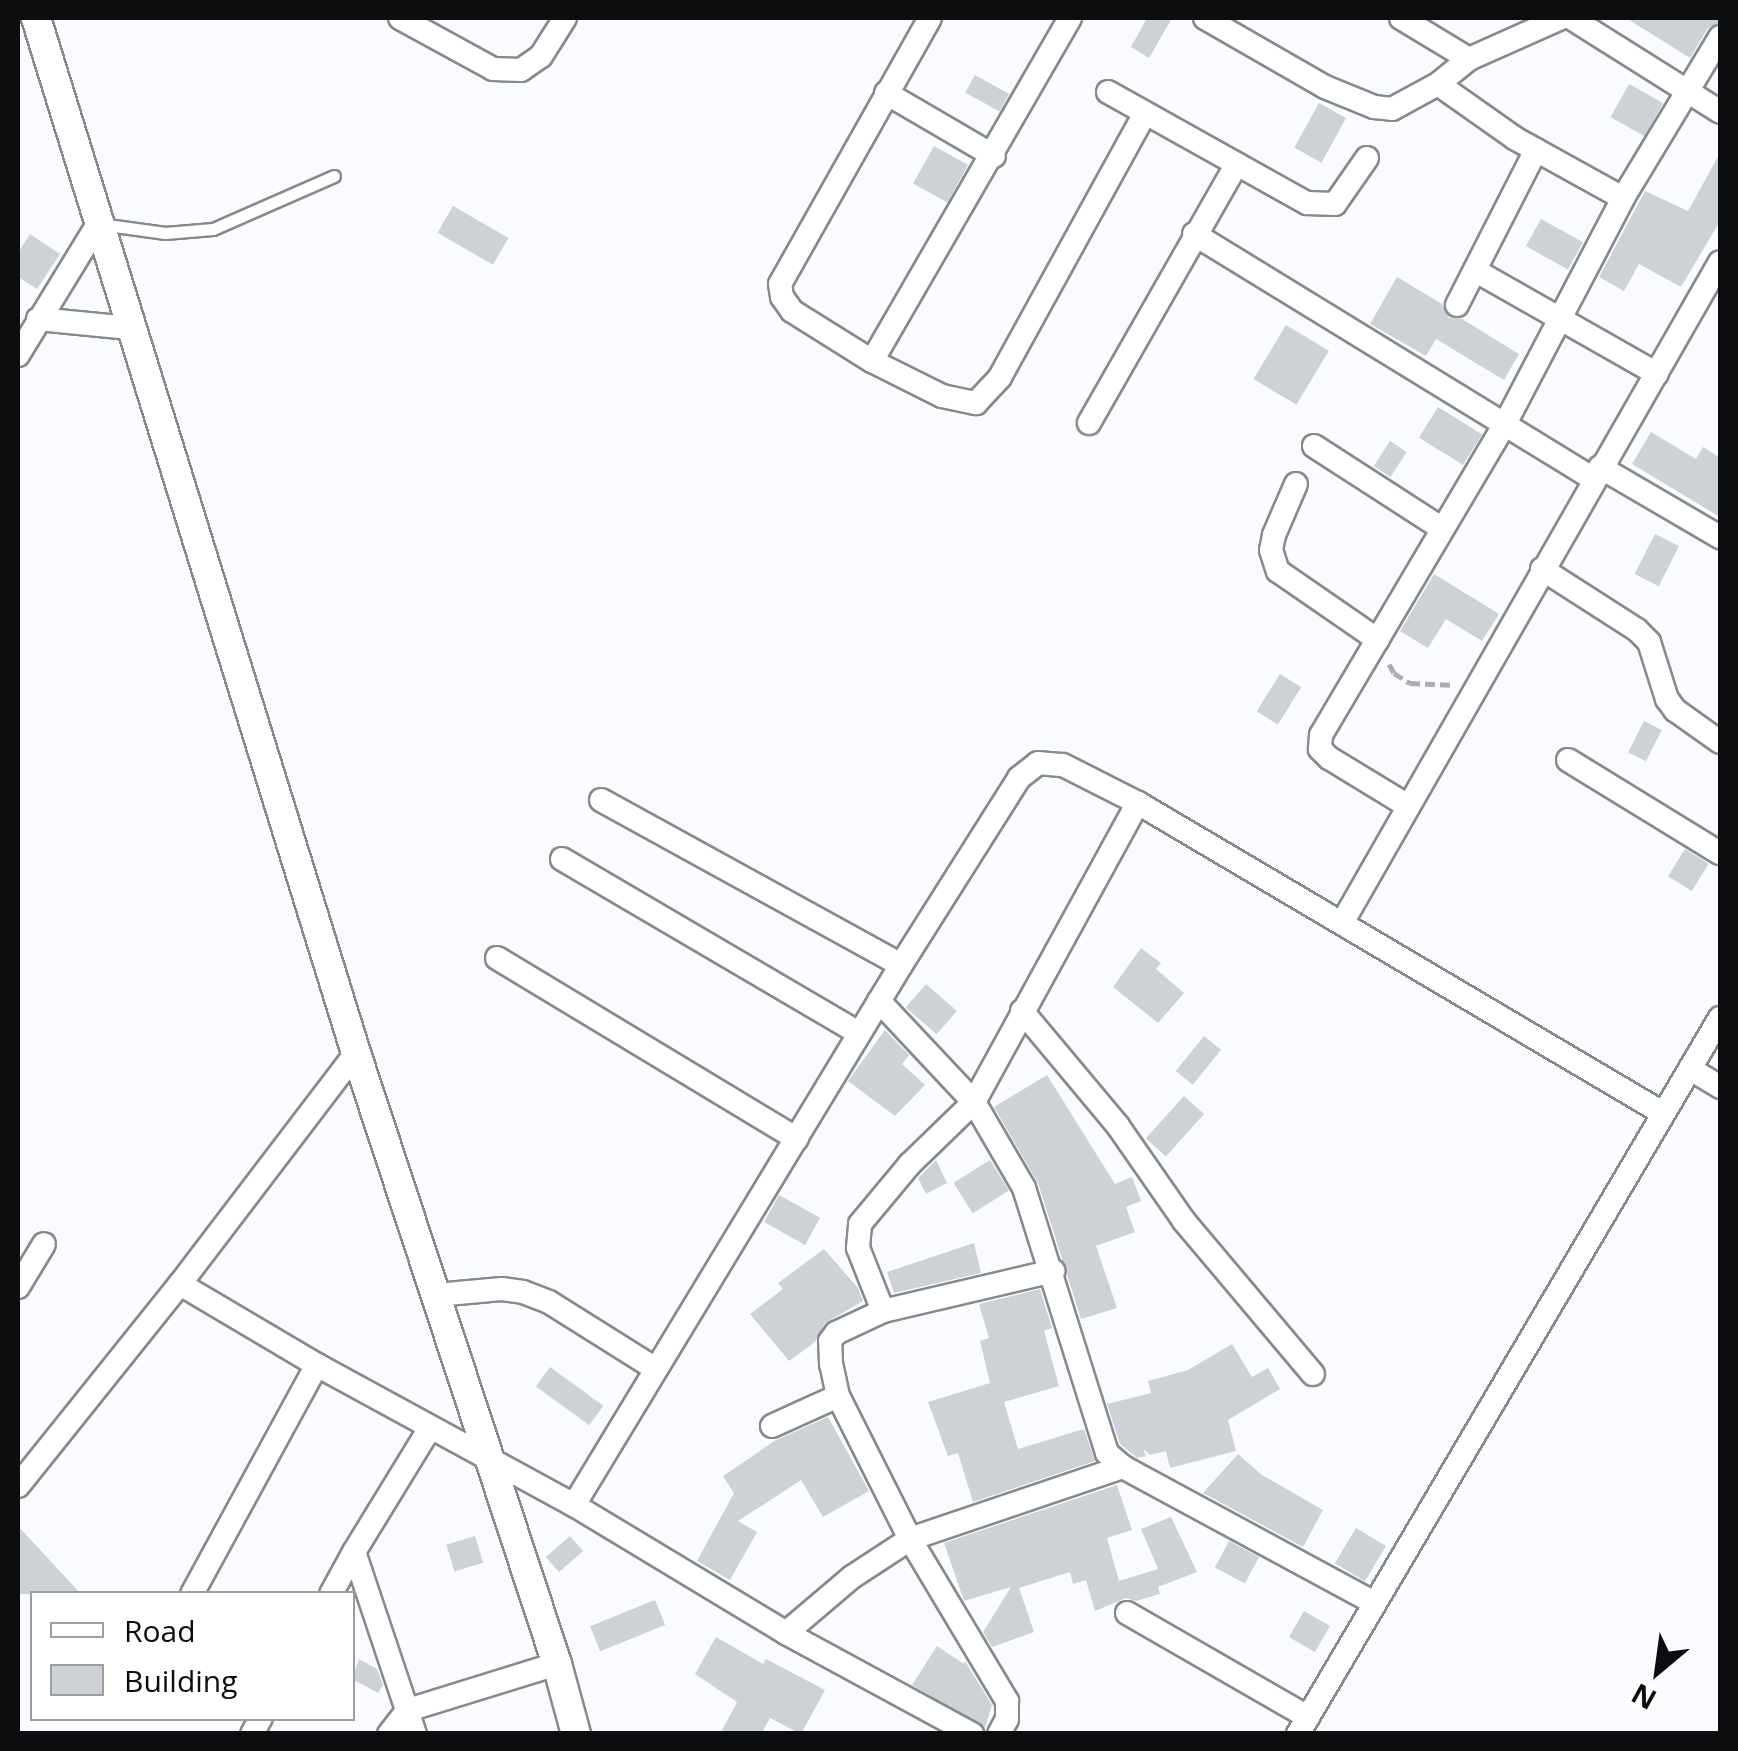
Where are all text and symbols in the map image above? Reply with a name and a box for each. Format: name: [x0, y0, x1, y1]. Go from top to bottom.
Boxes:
legend: [30, 1591, 355, 1721]
text: Road: [124, 1610, 196, 1651]
north arrow: [1608, 1621, 1708, 1721]
text: Building: [124, 1660, 238, 1701]
text: N: [1624, 1675, 1663, 1719]

